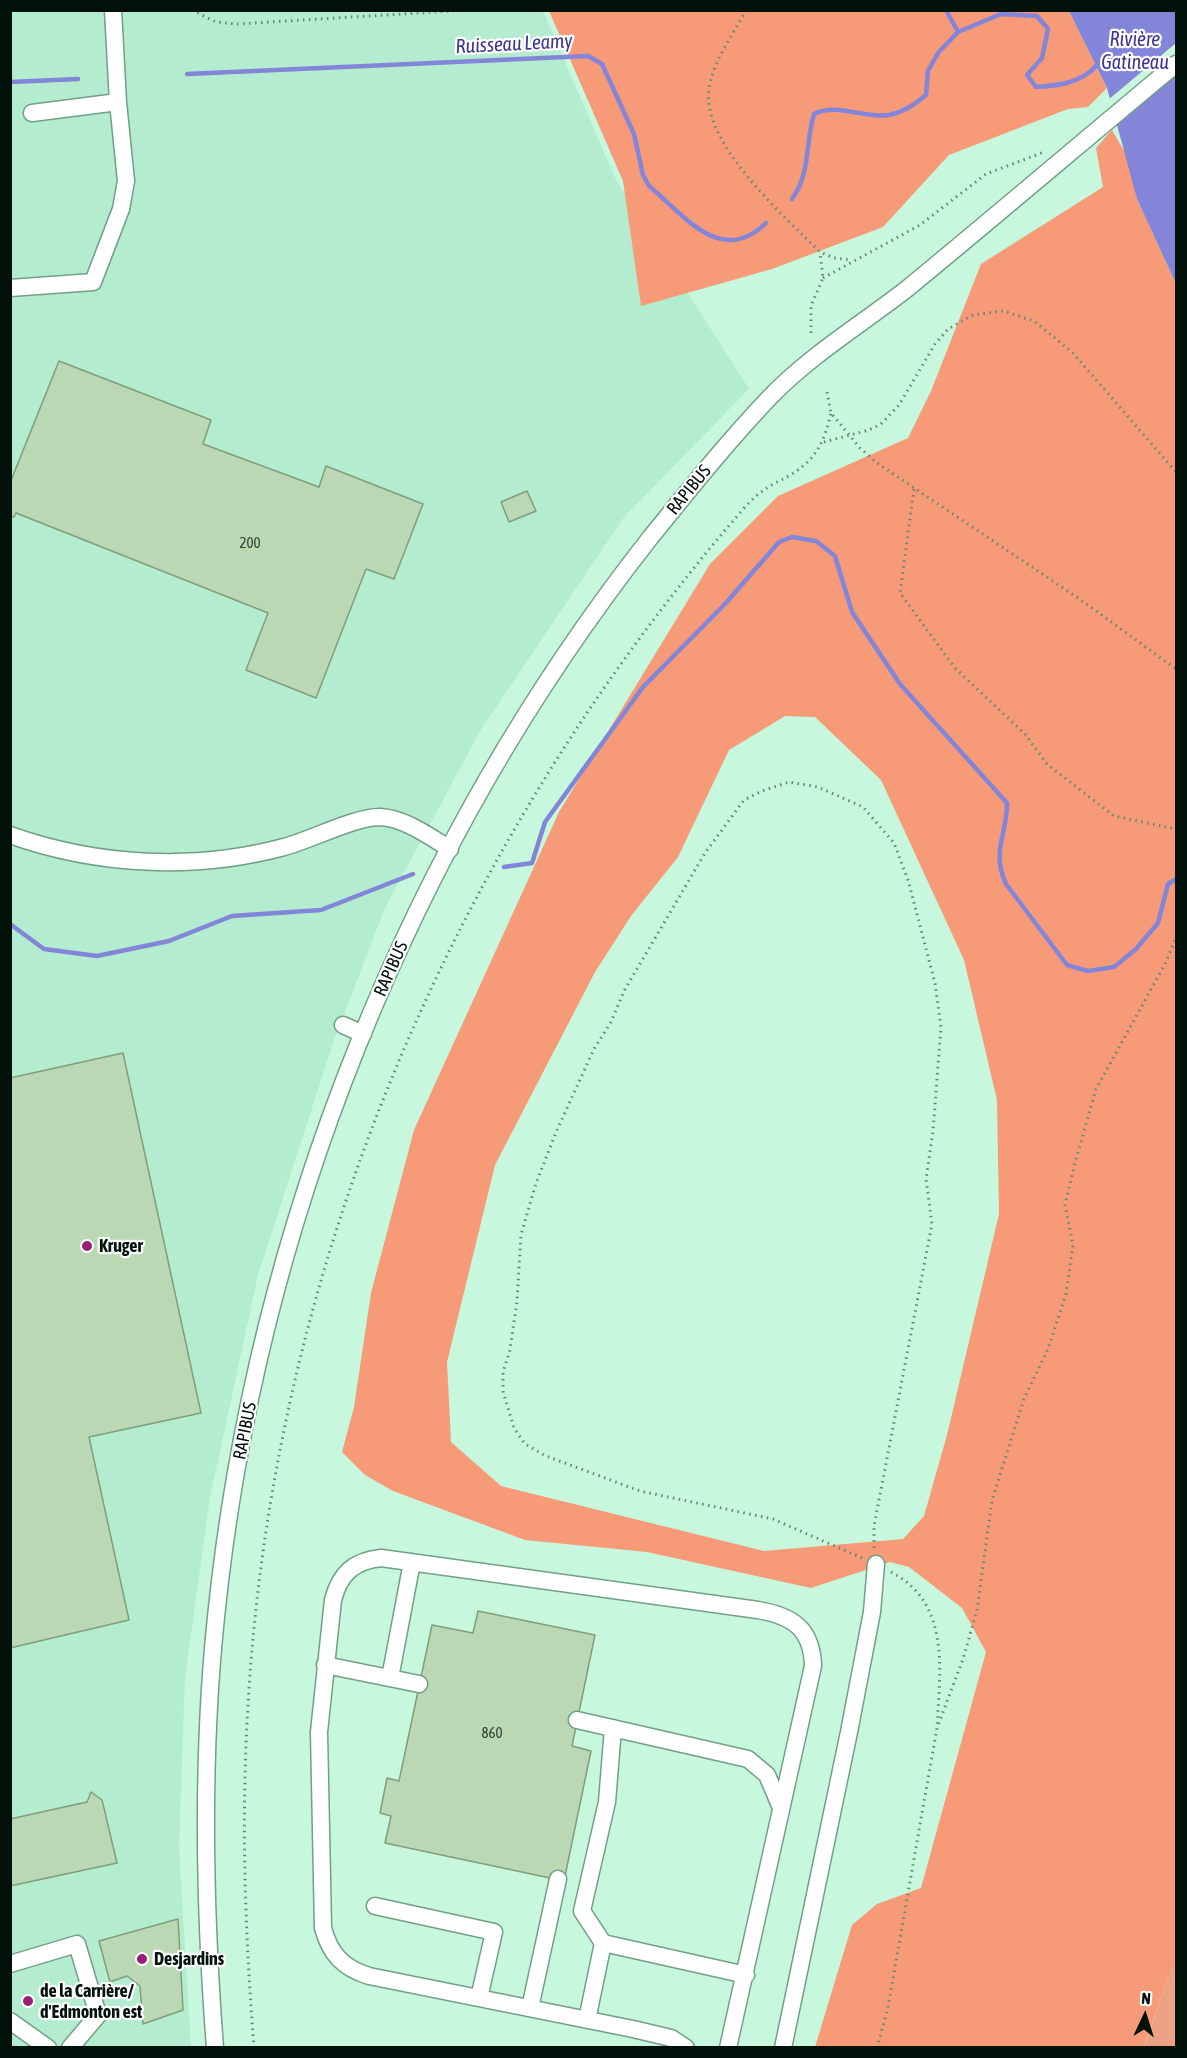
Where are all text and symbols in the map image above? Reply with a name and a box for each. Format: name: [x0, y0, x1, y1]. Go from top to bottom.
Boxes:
water label: Rivière Gatineau: [1101, 28, 1169, 75]
water label: Ruisseau Leamy: [455, 29, 573, 59]
street label: RAPIBUS: [662, 461, 716, 519]
house number: 200: [239, 534, 261, 552]
street label: RAPIBUS: [369, 938, 413, 1000]
place label: Kruger: [99, 1235, 143, 1257]
marker: Kruger: [80, 1239, 94, 1253]
street label: RAPIBUS: [229, 1401, 261, 1461]
house number: 860: [481, 1724, 503, 1742]
place label: Desjardins: [154, 1948, 224, 1970]
marker: Desjardins: [135, 1952, 149, 1966]
place label: de la Carrière/ d'Edmonton est: [40, 1980, 142, 2022]
north arrow: [1115, 1986, 1175, 2046]
text: N: [1141, 1989, 1152, 2007]
marker: de la Carrière/ d'Edmonton est: [21, 1994, 35, 2008]

